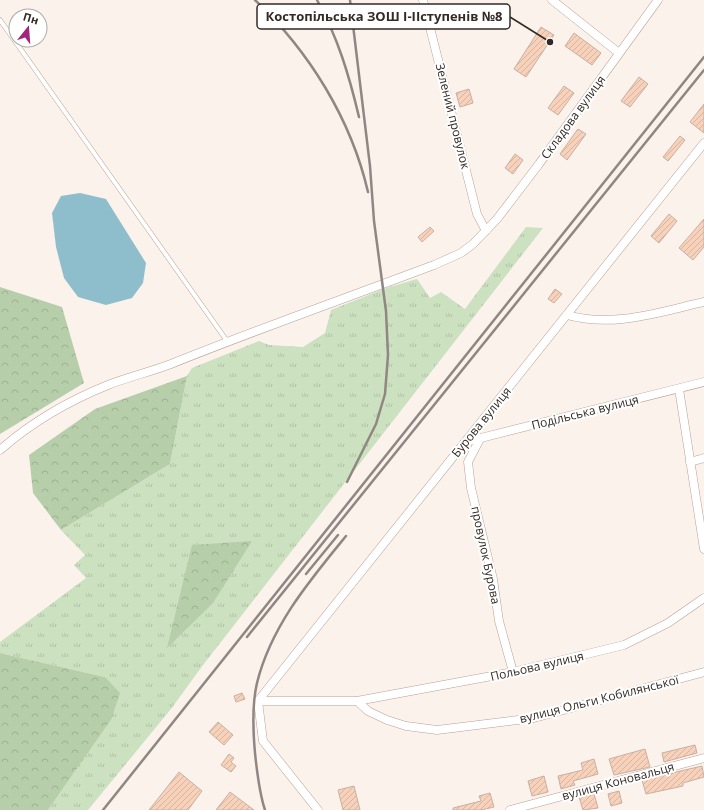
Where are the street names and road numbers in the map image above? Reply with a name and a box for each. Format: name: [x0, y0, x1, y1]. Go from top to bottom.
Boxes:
street label: Зелений провулок: [432, 61, 475, 171]
street label: Складова вулиця: [537, 72, 609, 162]
street label: Бурова вулиця: [447, 383, 515, 461]
street label: Подільська вулиця: [529, 390, 641, 434]
street label: провулок Бурова: [467, 504, 505, 606]
street label: Польова вулиця: [489, 647, 585, 685]
street label: вулиця Ольги Кобилянської: [518, 671, 681, 727]
street label: вулиця Коновальця: [560, 758, 676, 804]

